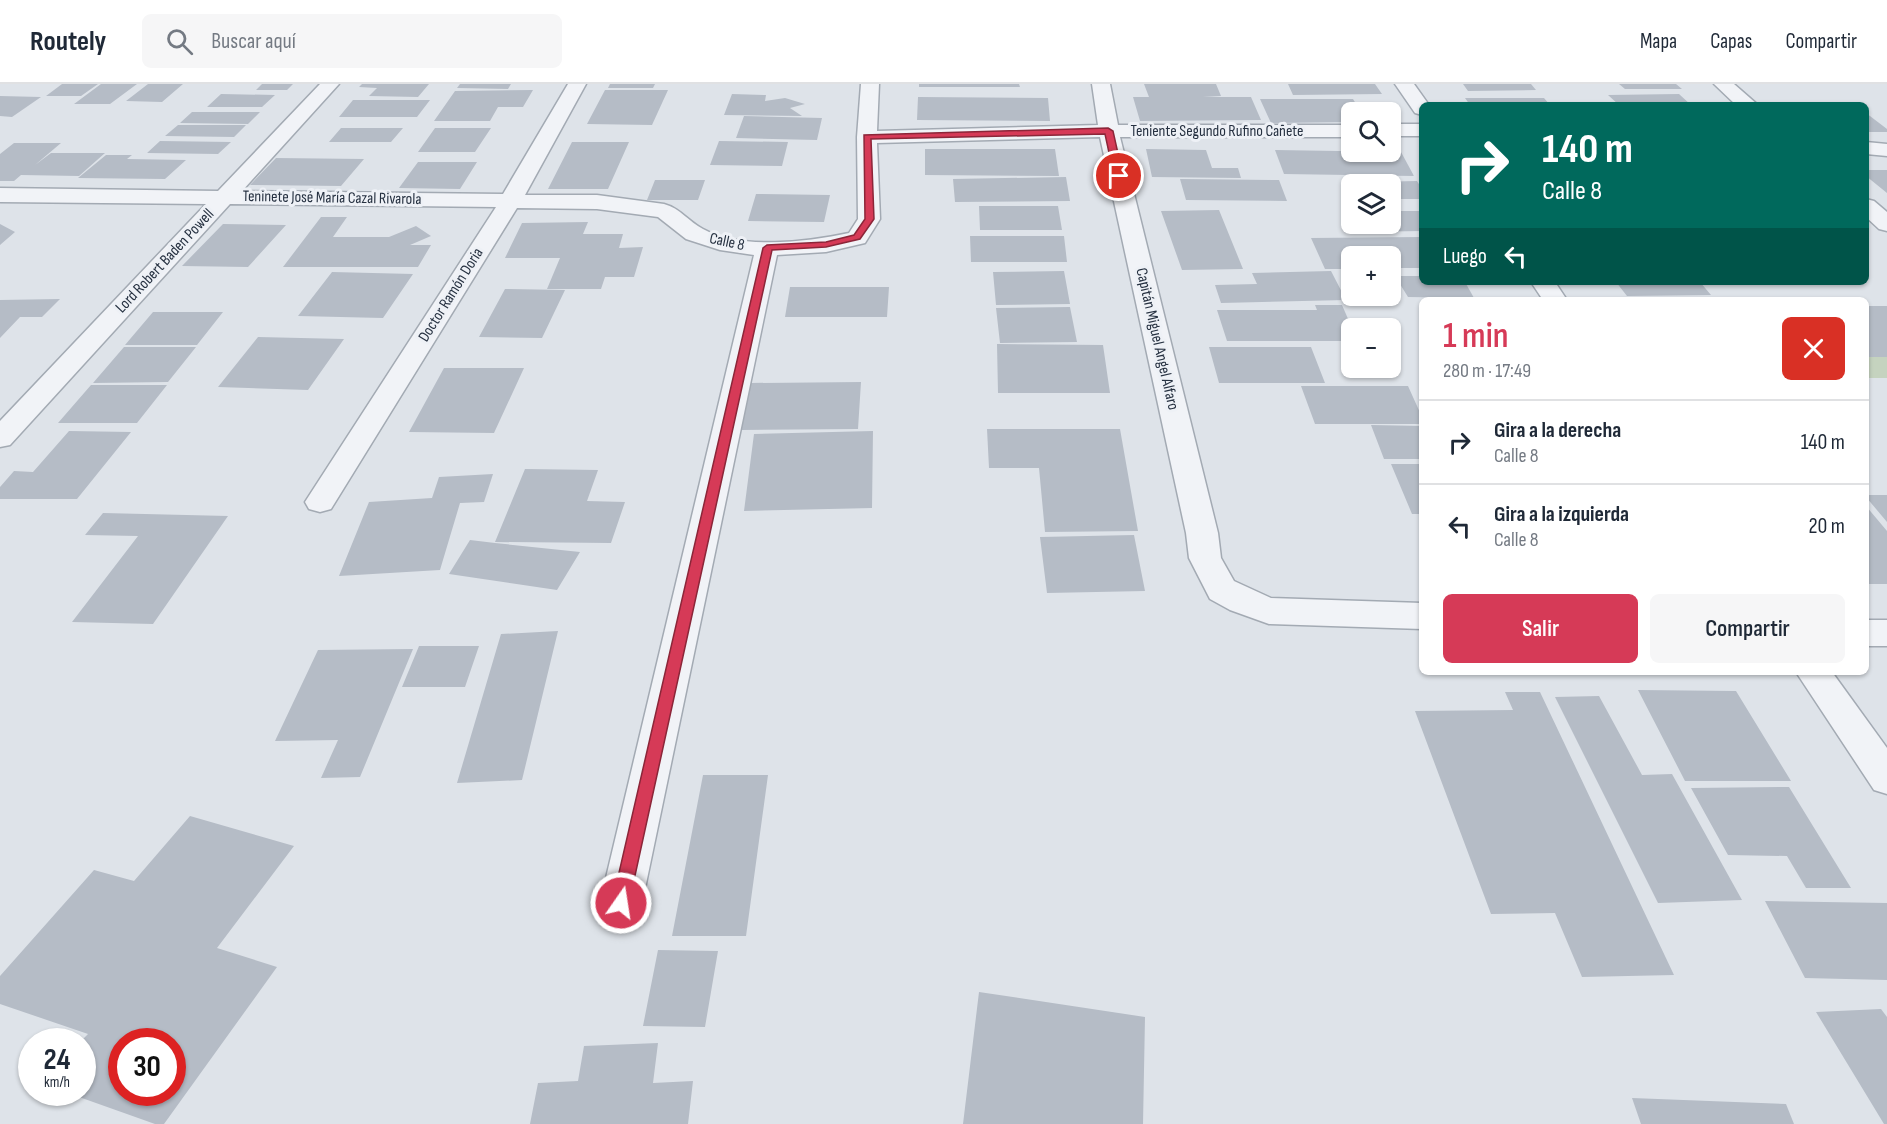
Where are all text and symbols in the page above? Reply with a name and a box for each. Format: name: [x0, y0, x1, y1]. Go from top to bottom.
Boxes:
search box: [142, 14, 562, 68]
text: Routely: [30, 25, 106, 58]
icon: search: [163, 25, 196, 58]
text: Buscar aquí: [211, 28, 296, 55]
text: Mapa: [1640, 29, 1677, 54]
text: Capas: [1710, 29, 1752, 54]
text: Compartir: [1785, 29, 1857, 54]
map controls: [1341, 102, 1401, 378]
button: search: [1341, 102, 1401, 162]
street label: Teniente Segundo Rufino Cañete: [1130, 122, 1304, 141]
text: 140 m: [1542, 124, 1633, 175]
icon: right: [1443, 126, 1521, 204]
pin: [1093, 150, 1144, 201]
icon: arrive: [1102, 159, 1135, 192]
button: layers: [1341, 174, 1401, 234]
text: Calle 8: [1542, 175, 1602, 207]
street label: Teninete José María Cazal Rivarola: [242, 187, 422, 209]
street label: Lord Robert Baden Powell: [112, 205, 218, 317]
street label: Calle 8: [708, 229, 746, 255]
icon: left: [1499, 240, 1532, 273]
text: Luego: [1443, 243, 1487, 270]
street label: Doctor Ramón Doria: [415, 244, 487, 346]
button: +: [1341, 246, 1401, 306]
street label: Capitán Miguel Angel Alfaro: [1131, 266, 1183, 412]
text: 1 min: [1443, 315, 1508, 358]
button: close: [1782, 317, 1845, 380]
button: −: [1341, 318, 1401, 378]
text: 280 m · 17:49: [1443, 359, 1531, 383]
text: Gira a la derecha: [1494, 417, 1621, 444]
icon: right: [1443, 426, 1476, 459]
text: 140 m: [1801, 429, 1845, 456]
text: Calle 8: [1494, 444, 1538, 468]
text: Gira a la izquierda: [1494, 501, 1629, 528]
icon: left: [1443, 510, 1476, 543]
text: 20 m: [1809, 513, 1845, 540]
text: Calle 8: [1494, 528, 1538, 552]
button: Salir: [1443, 594, 1638, 663]
button: Compartir: [1650, 594, 1845, 663]
position arrow: [589, 871, 653, 935]
speed limit sign: 30: [108, 1028, 186, 1106]
text: 24: [44, 1042, 70, 1078]
text: km/h: [44, 1073, 70, 1092]

